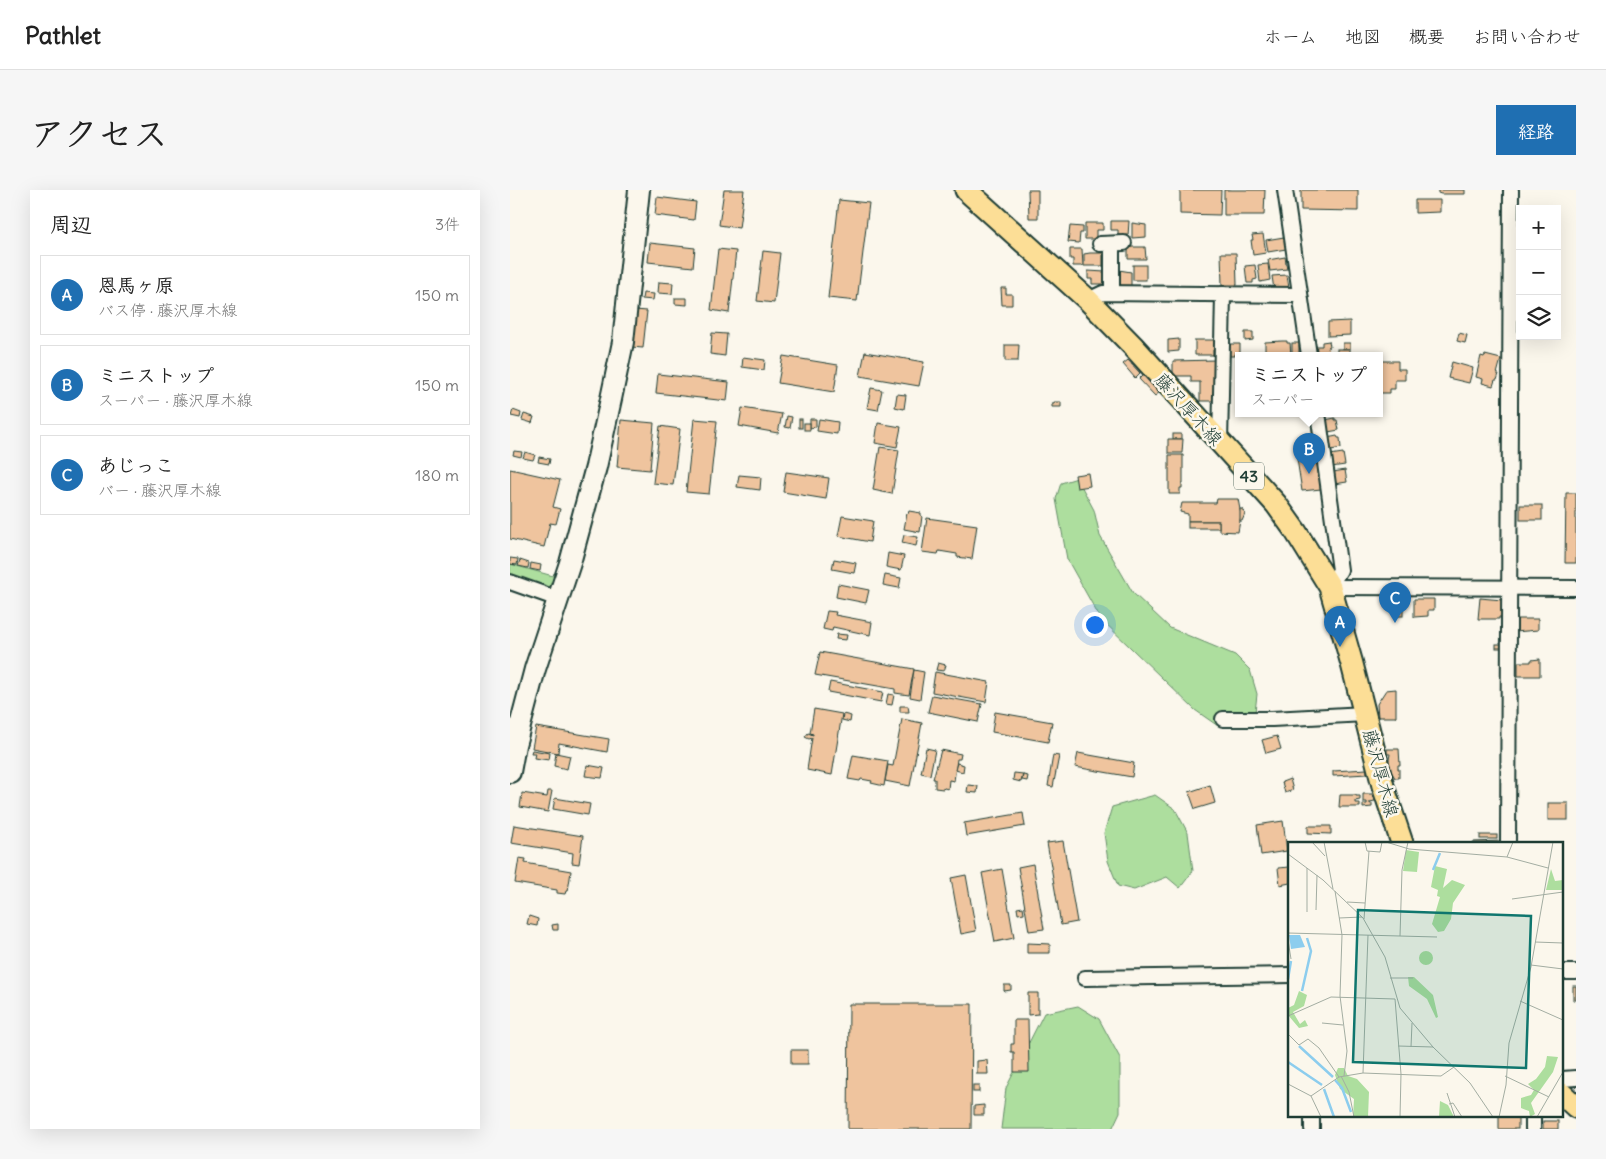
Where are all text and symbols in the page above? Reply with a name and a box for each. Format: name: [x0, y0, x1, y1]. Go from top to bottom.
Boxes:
text: Pathlet: [25, 20, 101, 50]
text: ホーム: [1264, 25, 1317, 48]
text: 地図: [1345, 25, 1381, 48]
text: 概要: [1409, 25, 1445, 48]
text: お問い合わせ: [1473, 25, 1581, 48]
button: 経路: [1496, 105, 1576, 155]
text: アクセス: [30, 111, 168, 155]
map controls: [1516, 205, 1561, 340]
button: +: [1516, 205, 1561, 250]
text: 周辺: [50, 211, 92, 238]
text: 3件: [435, 214, 460, 234]
button: −: [1516, 250, 1561, 295]
text: 恩馬ヶ原: [98, 273, 174, 297]
text: A: [62, 285, 72, 305]
text: 150 m: [415, 285, 459, 305]
button: layers: [1516, 295, 1561, 340]
text: バス停 · 藤沢厚木線: [98, 300, 237, 320]
popup: [1235, 352, 1383, 417]
text: ミニストップ: [1251, 362, 1367, 386]
text: ミニストップ: [98, 363, 214, 387]
street label: 藤沢厚木線: [1150, 368, 1228, 450]
text: B: [62, 375, 72, 395]
text: 150 m: [415, 375, 459, 395]
text: スーパー: [1251, 389, 1314, 409]
text: スーパー · 藤沢厚木線: [98, 390, 253, 410]
pin: B: [1293, 433, 1325, 474]
text: あじっこ: [98, 453, 174, 477]
road number: 43: [1234, 462, 1264, 490]
text: C: [62, 465, 72, 485]
text: 180 m: [415, 465, 459, 485]
text: バー · 藤沢厚木線: [98, 480, 221, 500]
pin: C: [1379, 582, 1411, 623]
pin: A: [1324, 606, 1356, 647]
your location: [1082, 612, 1108, 638]
street label: 藤沢厚木線: [1358, 727, 1404, 819]
inset map: [1288, 842, 1564, 1116]

